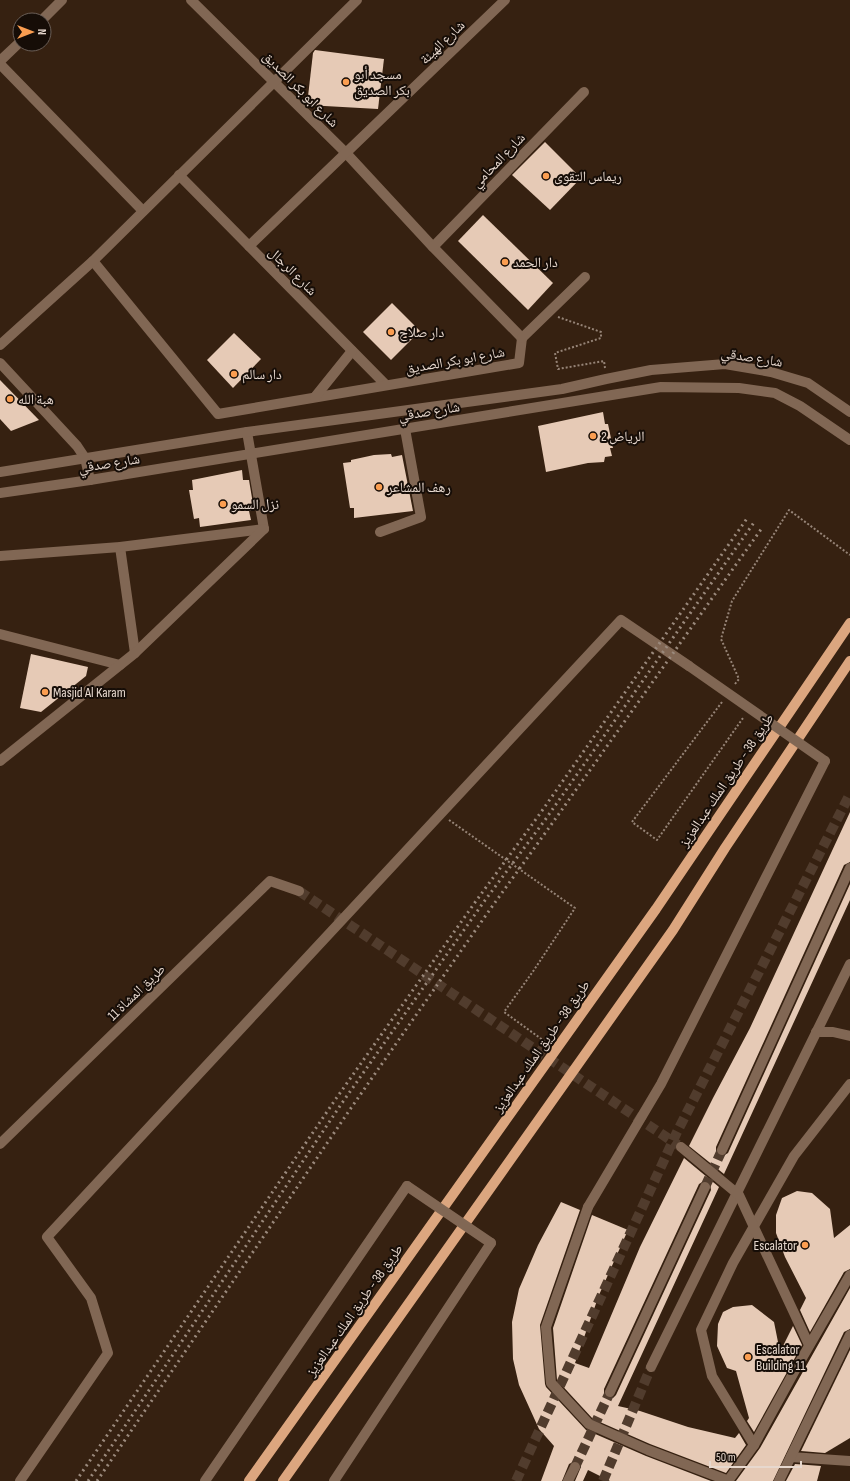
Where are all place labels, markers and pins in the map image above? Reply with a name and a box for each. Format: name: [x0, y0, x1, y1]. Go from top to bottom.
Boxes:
place label: مسجد أبو بكر الصديق: [354, 66, 410, 100]
marker: مسجد أبو بكر الصديق: [341, 77, 351, 87]
place label: ريماس التقوى: [554, 168, 622, 185]
marker: ريماس التقوى: [541, 171, 551, 181]
place label: دار الحمد: [513, 254, 558, 271]
marker: دار الحمد: [500, 257, 510, 267]
place label: دار صلاح: [399, 324, 444, 342]
marker: دار صلاح: [386, 327, 396, 337]
place label: دار سالم: [242, 366, 282, 384]
marker: دار سالم: [229, 369, 239, 379]
place label: هبة الله: [18, 391, 54, 408]
marker: هبة الله: [5, 394, 15, 404]
place label: الرياض 2: [601, 428, 645, 445]
marker: الرياض 2: [588, 431, 598, 441]
place label: رهف المشاعر: [386, 479, 451, 496]
marker: رهف المشاعر: [374, 482, 384, 492]
place label: نزل السمو: [231, 496, 279, 513]
marker: نزل السمو: [218, 499, 228, 509]
place label: Masjid Al Karam: [53, 684, 126, 701]
marker: Masjid Al Karam: [40, 687, 50, 697]
place label: Escalator: [753, 1237, 797, 1254]
marker: Escalator: [800, 1240, 810, 1250]
place label: Escalator Building 11: [756, 1341, 805, 1374]
marker: Escalator Building 11: [743, 1352, 753, 1362]

